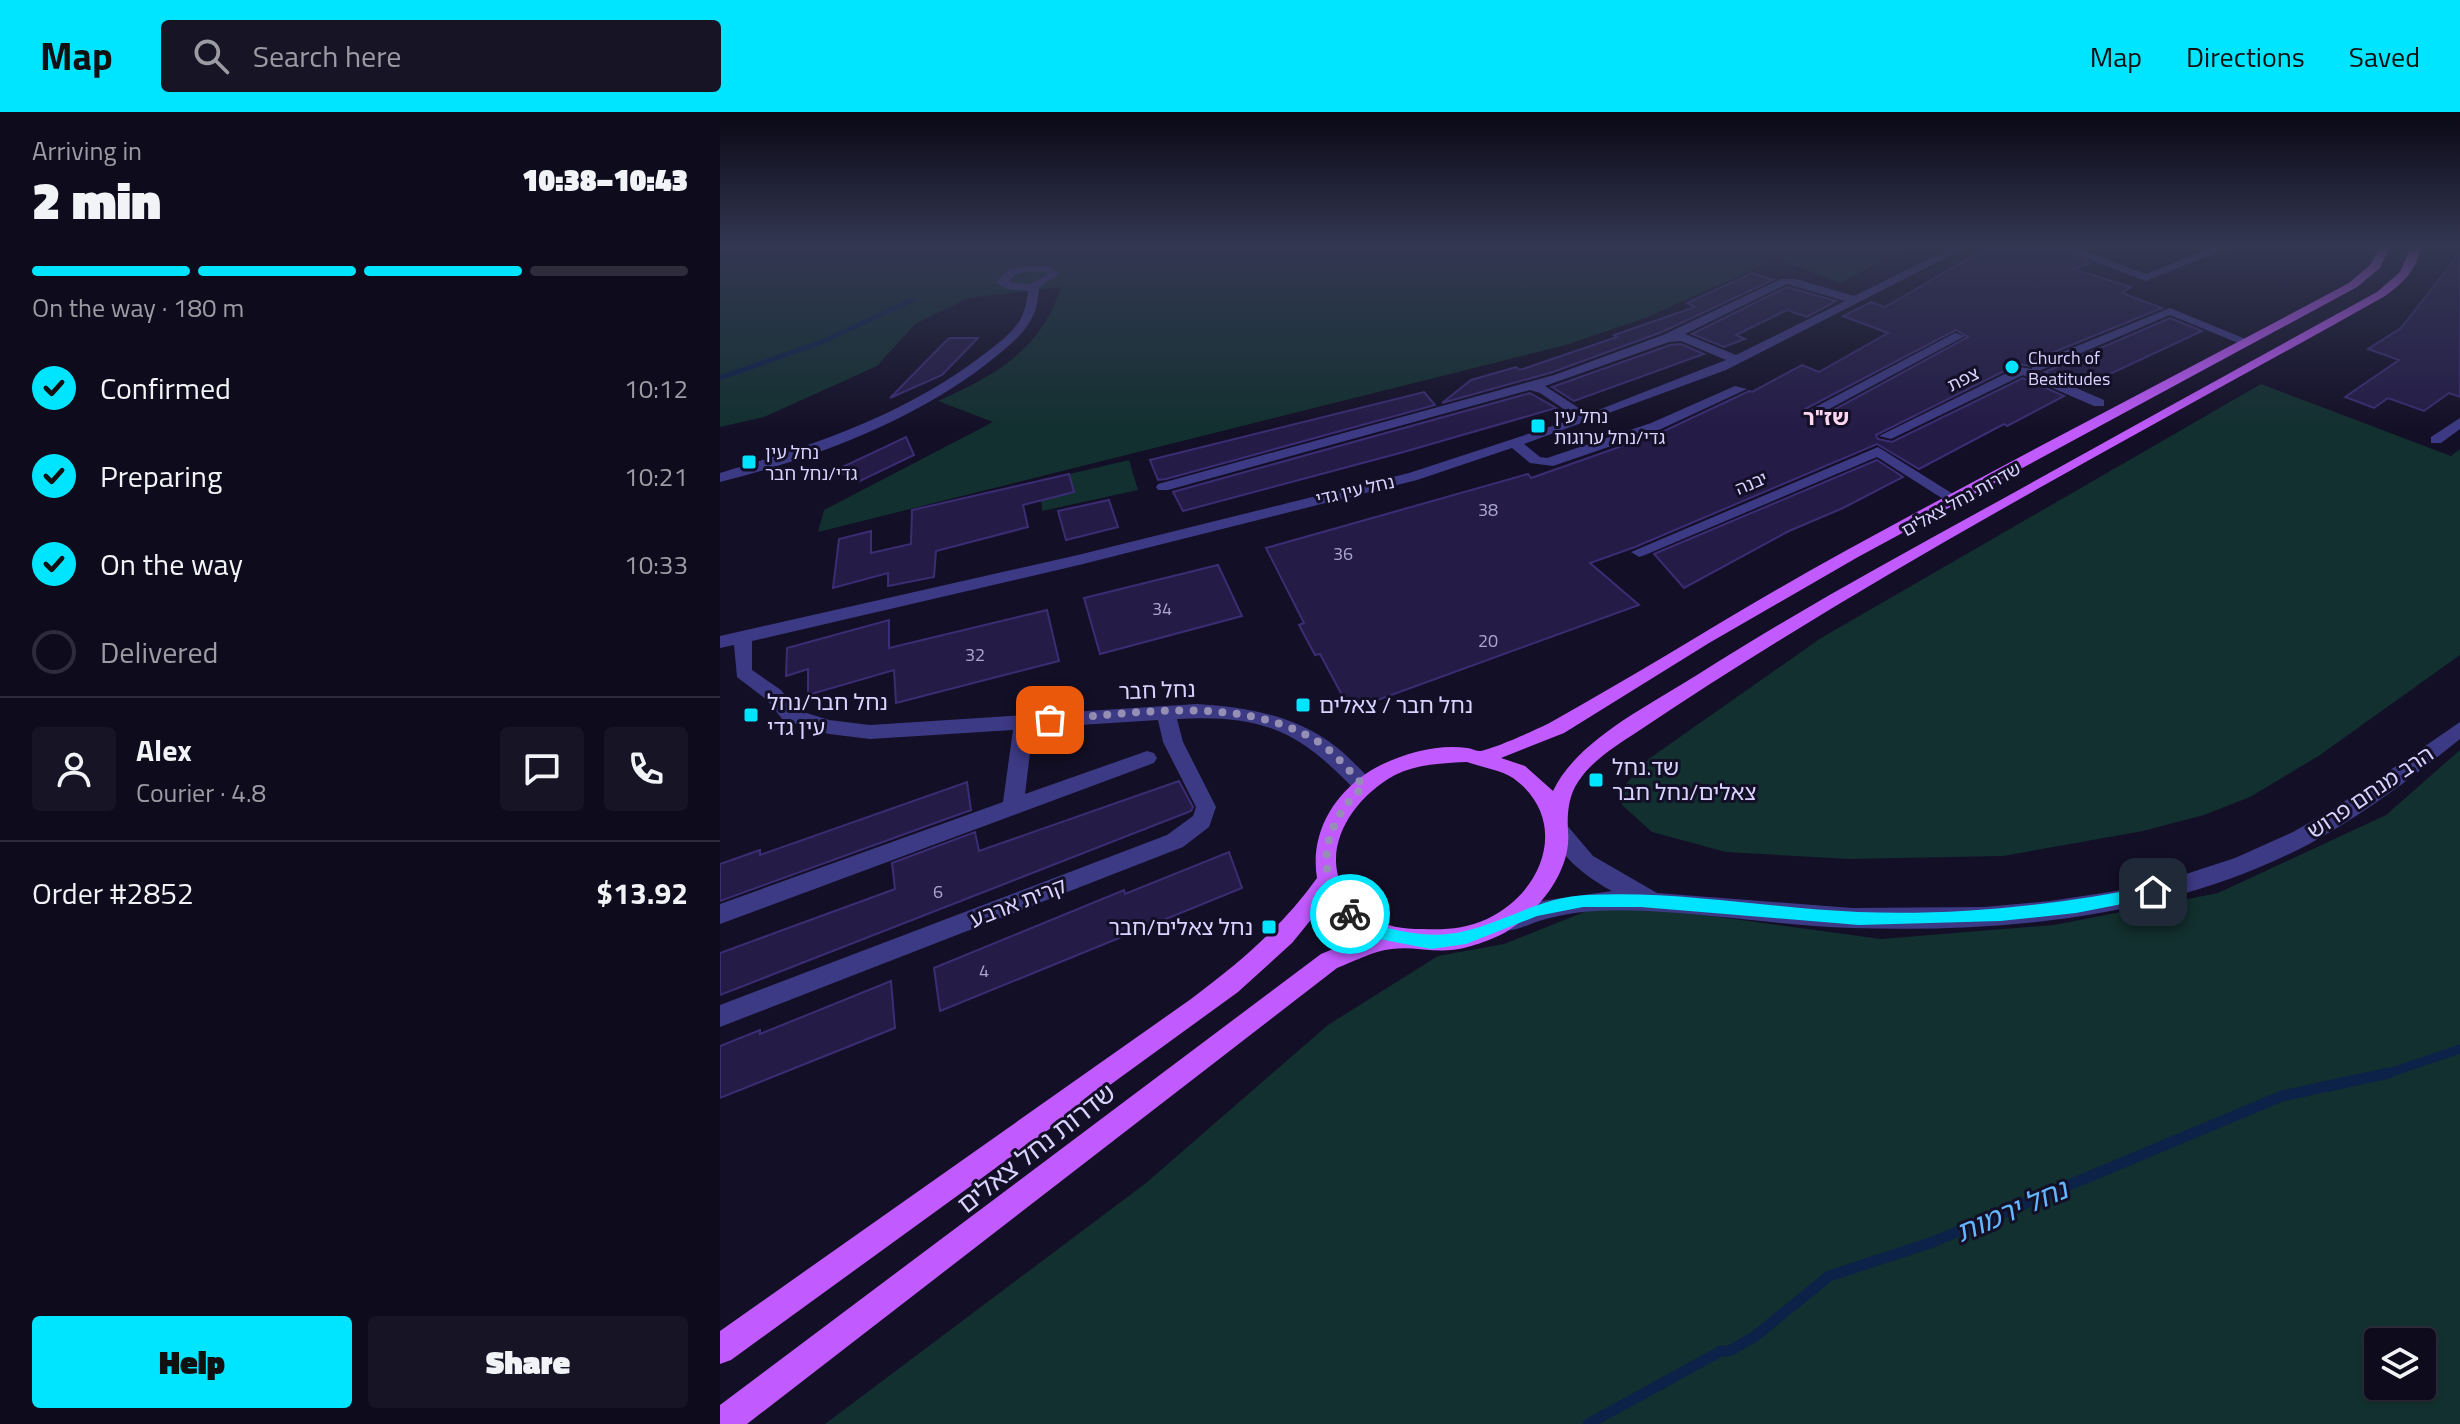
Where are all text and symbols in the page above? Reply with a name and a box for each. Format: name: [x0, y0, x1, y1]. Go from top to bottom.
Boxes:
search box: [161, 20, 721, 92]
text: Map: [40, 27, 113, 85]
text: Search here: [253, 33, 402, 79]
icon: search: [189, 34, 233, 78]
text: Map: [2090, 35, 2142, 78]
text: Directions: [2186, 35, 2305, 78]
text: Saved: [2349, 35, 2420, 78]
text: Arriving in: [32, 131, 142, 170]
text: 10:38–10:43: [522, 157, 688, 203]
text: 2 min: [32, 160, 161, 239]
text: On the way · 180 m: [32, 288, 244, 327]
place label: Church of Beatitudes: [2028, 344, 2110, 392]
marker: Church of Beatitudes: [2003, 358, 2021, 376]
street label: צפת: [1942, 360, 1984, 398]
text: Confirmed: [100, 365, 231, 411]
icon: check: [32, 366, 76, 410]
text: 10:12: [624, 369, 688, 408]
district label: שז"ר: [1803, 400, 1849, 434]
place label: נחל עין גדי/נחל ערוגות: [1554, 403, 1666, 451]
marker: נחל עין גדי/נחל ערוגות: [1529, 417, 1547, 435]
place label: נחל עין גדי/נחל חבר: [765, 439, 858, 487]
text: Preparing: [100, 453, 222, 499]
marker: נחל עין גדי/נחל חבר: [740, 453, 758, 471]
icon: check: [32, 454, 76, 498]
street label: שדרות נחל צאלים: [1896, 455, 2026, 543]
text: 10:21: [624, 457, 688, 496]
street label: יבנה: [1731, 464, 1771, 502]
street label: נחל עין גדי: [1313, 468, 1397, 512]
house number: 38: [1478, 496, 1498, 523]
house number: 36: [1333, 540, 1353, 567]
text: On the way: [100, 541, 243, 587]
icon: check: [32, 542, 76, 586]
text: 10:33: [624, 545, 688, 584]
house number: 34: [1152, 595, 1172, 622]
house number: 20: [1478, 627, 1498, 654]
text: Delivered: [100, 629, 218, 675]
house number: 32: [965, 641, 985, 668]
street label: נחל חבר: [1118, 672, 1196, 708]
place label: נחל חבר/נחל עין גדי: [767, 685, 888, 744]
pin: [1016, 686, 1084, 754]
place label: נחל חבר / צאלים: [1319, 688, 1473, 722]
marker: נחל חבר / צאלים: [1294, 696, 1312, 714]
icon: bag: [1028, 698, 1072, 742]
marker: נחל חבר/נחל עין גדי: [742, 706, 760, 724]
button: person: [32, 727, 116, 811]
text: Alex: [136, 727, 192, 773]
button: chat: [500, 727, 584, 811]
button: phone: [604, 727, 688, 811]
street label: הרב מנחם פרוש: [2300, 737, 2440, 847]
place label: שד.נחל צאלים/נחל חבר: [1612, 750, 1756, 809]
marker: שד.נחל צאלים/נחל חבר: [1587, 771, 1605, 789]
text: Courier · 4.8: [136, 773, 266, 812]
pin: [2119, 858, 2187, 926]
street label: קרית ארבע: [965, 868, 1072, 936]
text: Order #2852: [32, 870, 194, 916]
text: $13.92: [596, 870, 688, 916]
icon: home: [2131, 870, 2175, 914]
courier: [1310, 874, 1390, 954]
house number: 6: [933, 878, 943, 905]
icon: bike: [1328, 892, 1372, 936]
place label: נחל צאלים/חבר: [1109, 910, 1253, 944]
marker: נחל צאלים/חבר: [1260, 918, 1278, 936]
house number: 4: [979, 957, 989, 984]
street label: שדרות נחל צאלים: [948, 1074, 1124, 1222]
water label: נחל ירמות: [1948, 1166, 2076, 1253]
button: Help: [32, 1316, 352, 1408]
button: Share: [368, 1316, 688, 1408]
map controls: [2364, 1328, 2436, 1400]
button: layers: [2364, 1328, 2436, 1400]

